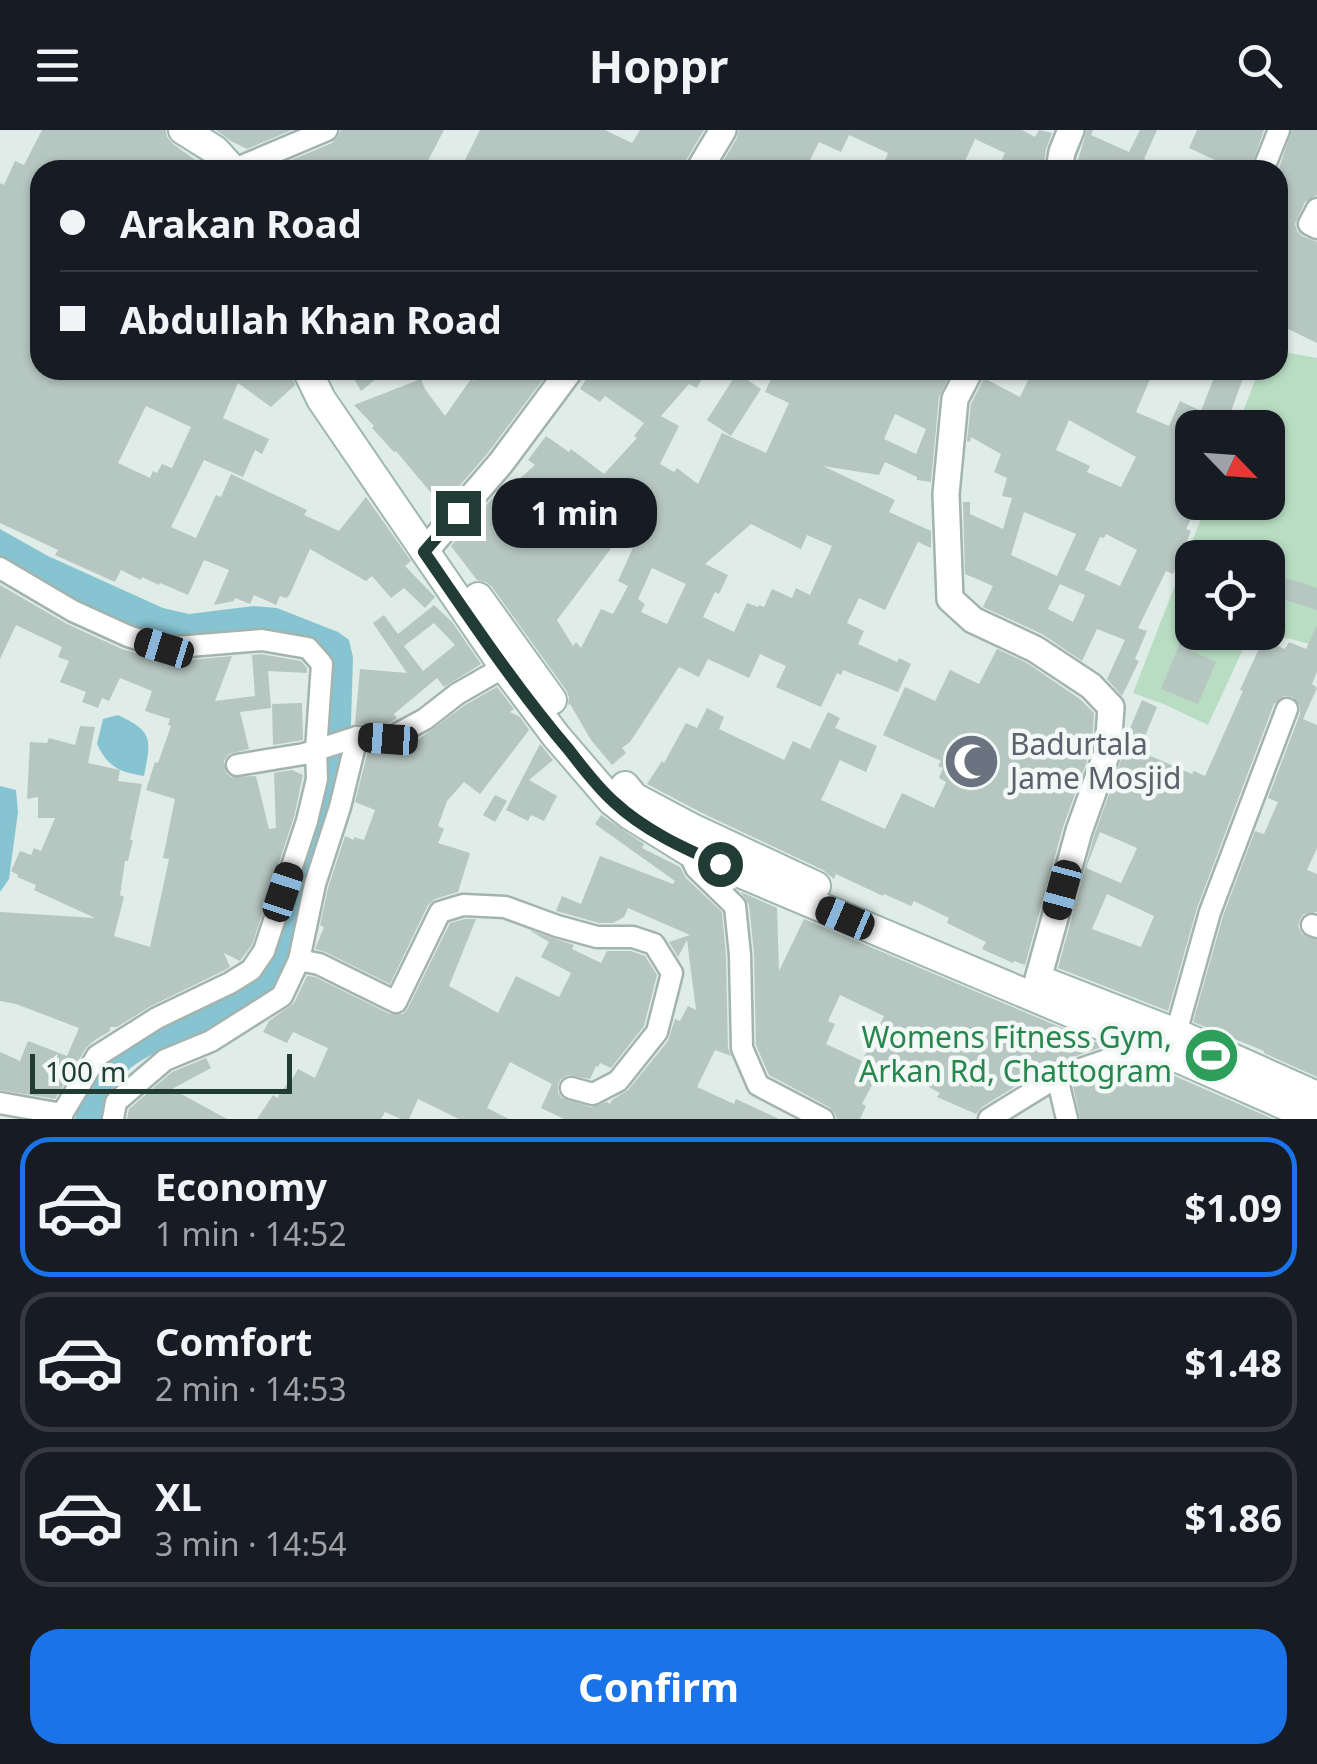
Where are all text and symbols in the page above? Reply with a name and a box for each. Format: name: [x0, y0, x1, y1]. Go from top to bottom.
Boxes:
text: Hoppr: [589, 35, 728, 96]
icon: menu: [30, 38, 85, 93]
icon: search: [1232, 38, 1287, 93]
text: Arakan Road: [120, 197, 362, 249]
text: Abdullah Khan Road: [120, 293, 502, 345]
north arrow: [1175, 410, 1285, 520]
map controls: [1175, 410, 1285, 650]
callout: 1 min: [493, 478, 658, 548]
route end: [436, 491, 481, 536]
text: 1 min: [530, 491, 619, 534]
button: locate: [1175, 540, 1285, 650]
car: [131, 625, 197, 671]
car: [357, 722, 419, 756]
place label: Badurtala Jame Mosjid: [1007, 723, 1181, 798]
mosque icon: Badurtala Jame Mosjid: [941, 732, 1001, 792]
route start: [698, 842, 743, 887]
car: [1040, 857, 1084, 923]
car: [259, 859, 307, 925]
car: [812, 892, 878, 944]
place label: Womens Fitness Gym, Arkan Rd, Chattogram: [859, 1016, 1172, 1091]
sports icon: Womens Fitness Gym, Arkan Rd, Chattogram: [1181, 1025, 1241, 1085]
scale bar: [30, 1049, 292, 1094]
text: 100 m: [45, 1052, 127, 1090]
text: Economy: [155, 1160, 327, 1212]
icon: car: [35, 1162, 125, 1252]
text: $1.09: [1184, 1181, 1282, 1233]
text: 1 min · 14:52: [155, 1212, 347, 1255]
text: Comfort: [155, 1315, 312, 1367]
icon: car: [35, 1317, 125, 1407]
text: $1.48: [1184, 1336, 1282, 1388]
text: 2 min · 14:53: [155, 1367, 347, 1410]
text: XL: [155, 1470, 202, 1522]
icon: car: [35, 1472, 125, 1562]
text: $1.86: [1184, 1491, 1282, 1543]
text: 3 min · 14:54: [155, 1522, 347, 1565]
button: Confirm: [30, 1629, 1287, 1744]

